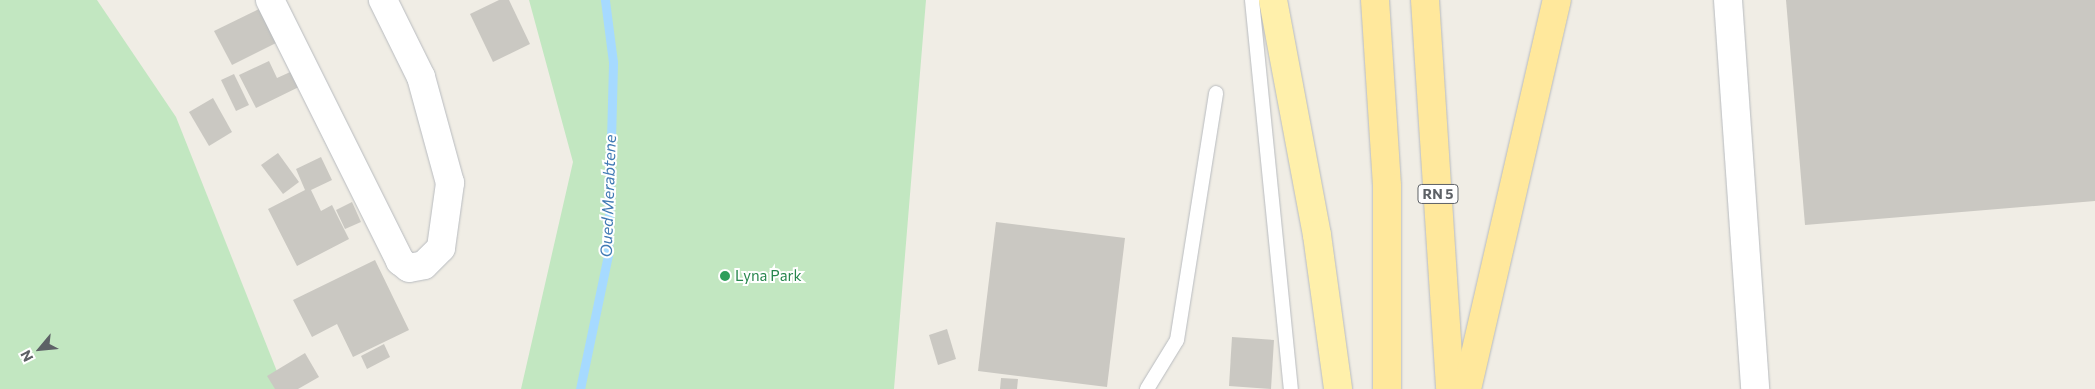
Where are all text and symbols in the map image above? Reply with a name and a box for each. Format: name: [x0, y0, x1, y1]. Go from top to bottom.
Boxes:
water label: Oued Merabtene: [596, 134, 620, 258]
road number: RN 5: [1417, 182, 1459, 205]
place label: Lyna Park: [735, 267, 802, 285]
marker: Lyna Park: [719, 270, 731, 282]
north arrow: [15, 324, 65, 374]
text: N: [16, 348, 36, 365]

